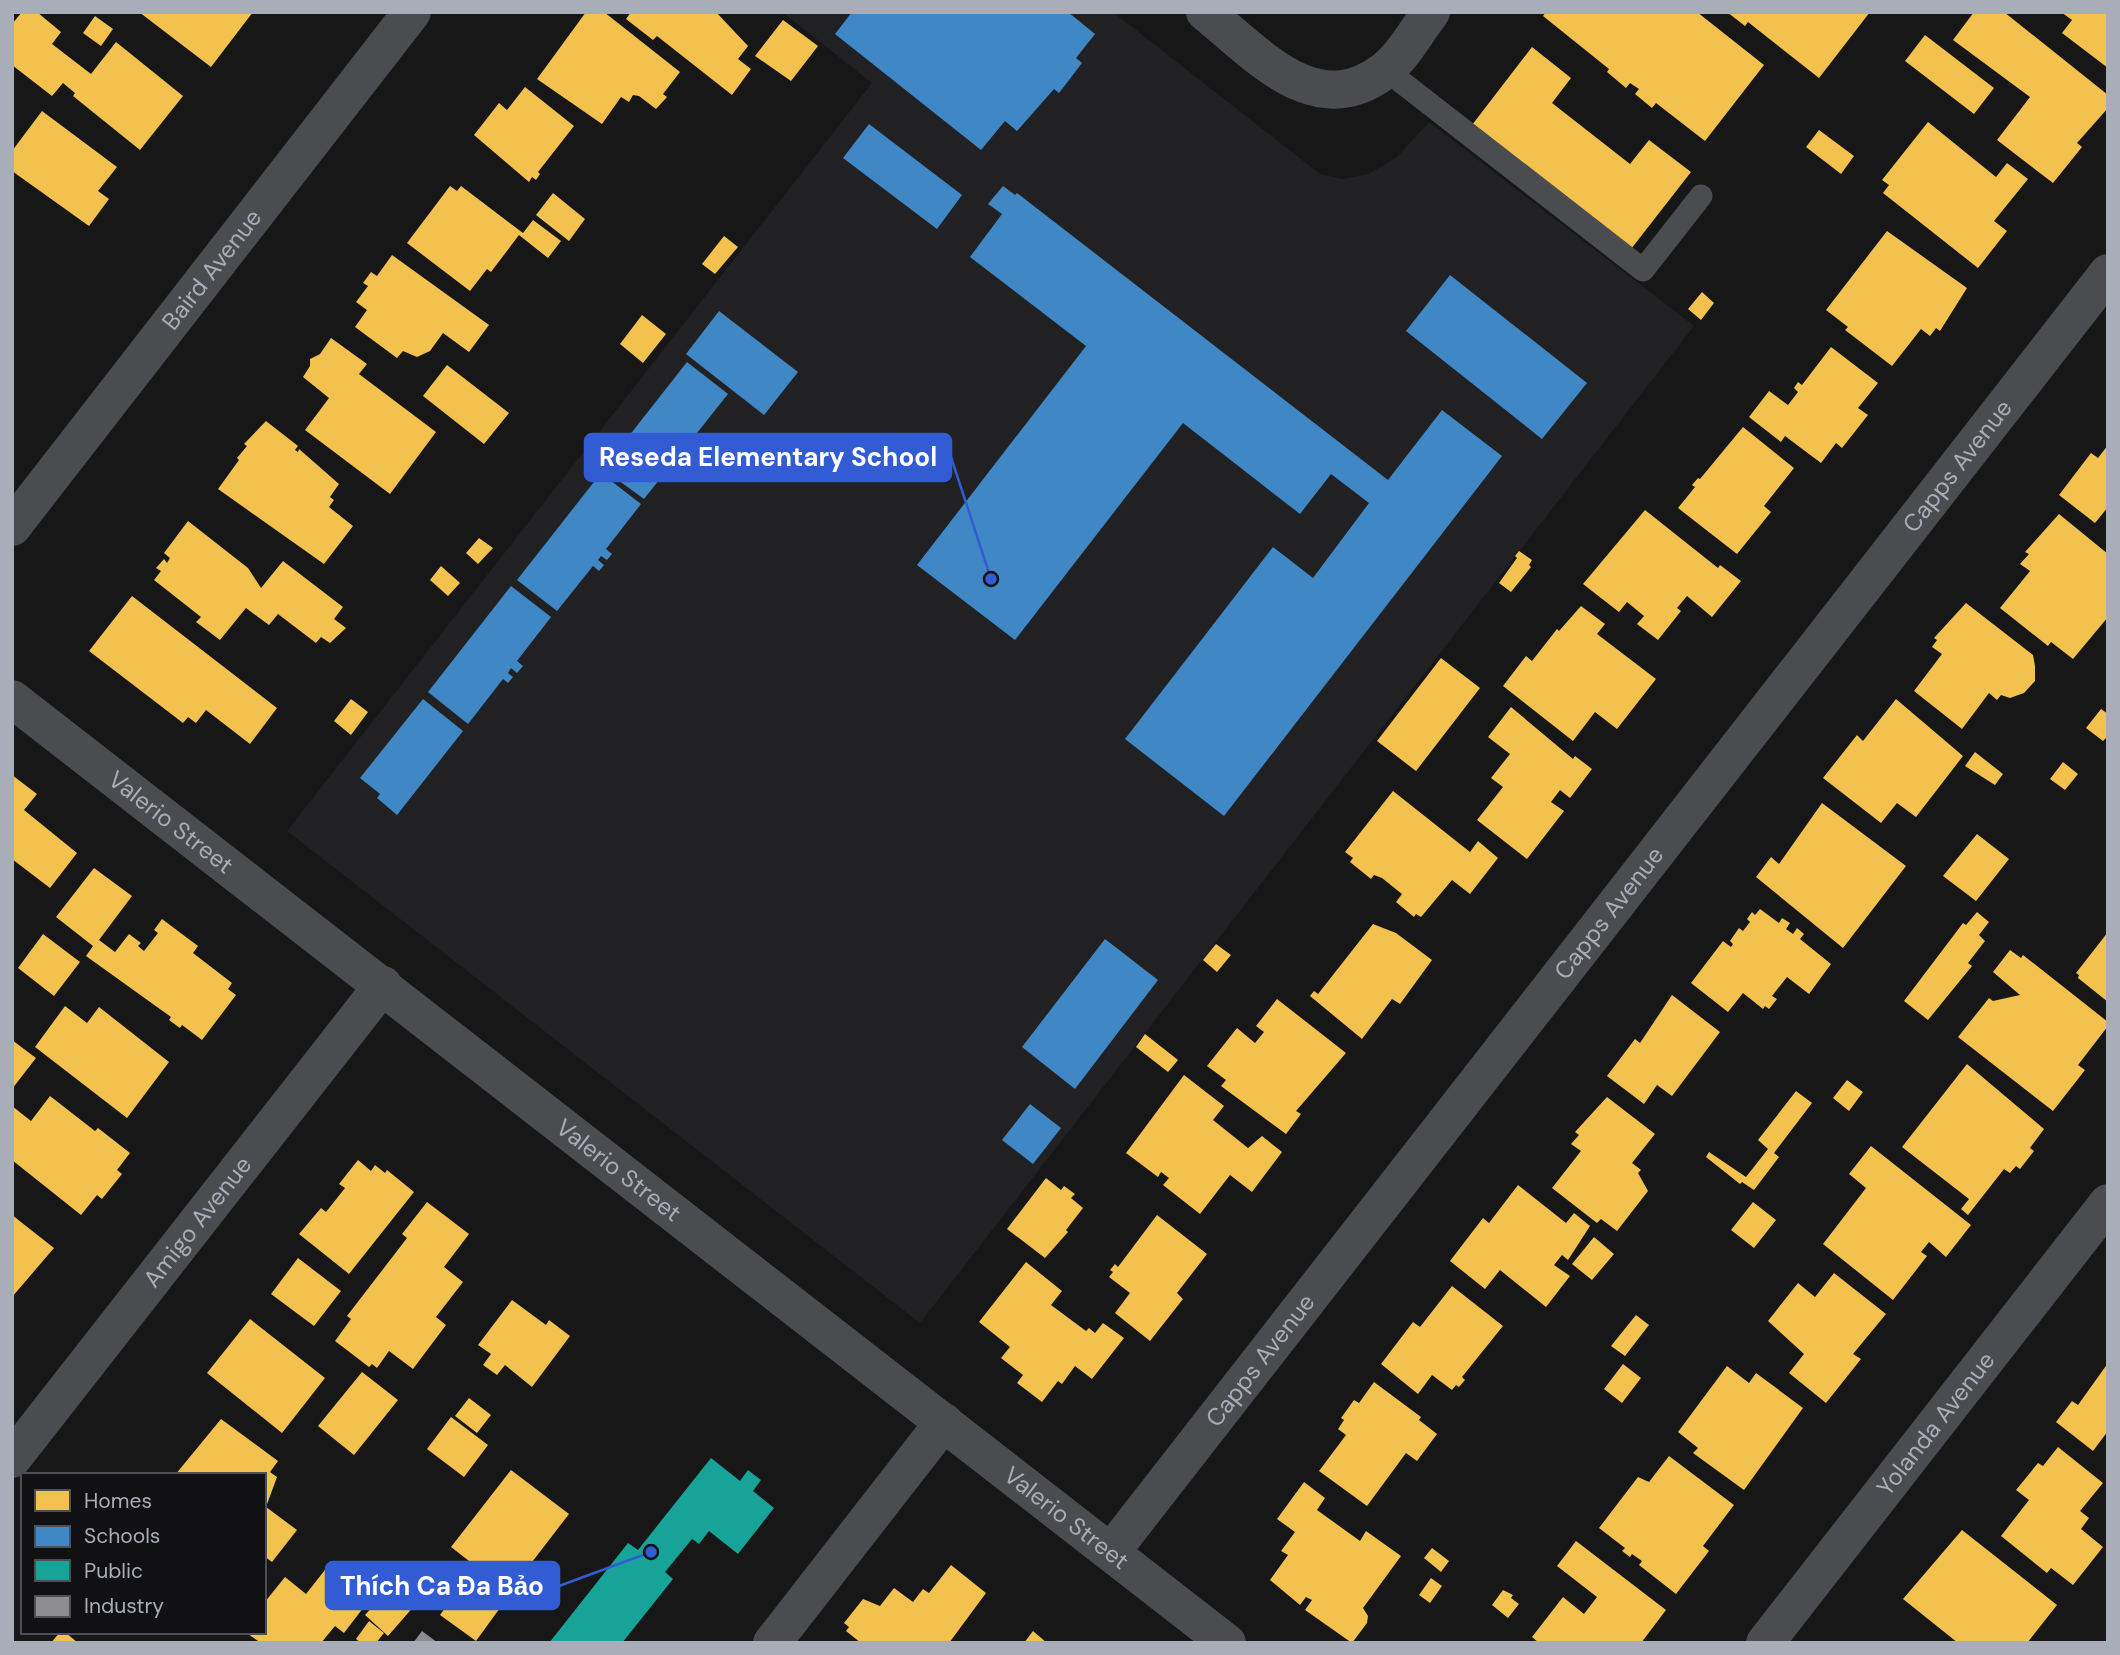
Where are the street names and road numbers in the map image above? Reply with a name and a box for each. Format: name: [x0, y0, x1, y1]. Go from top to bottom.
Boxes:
street label: Baird Avenue: [155, 203, 268, 336]
street label: Capps Avenue: [1896, 393, 2019, 538]
street label: Valerio Street: [102, 764, 240, 880]
street label: Capps Avenue: [1547, 840, 1670, 986]
street label: Valerio Street: [550, 1112, 688, 1228]
street label: Amigo Avenue: [136, 1150, 258, 1294]
street label: Capps Avenue: [1198, 1287, 1322, 1433]
street label: Yolanda Avenue: [1870, 1345, 2001, 1502]
street label: Valerio Street: [998, 1459, 1135, 1576]

